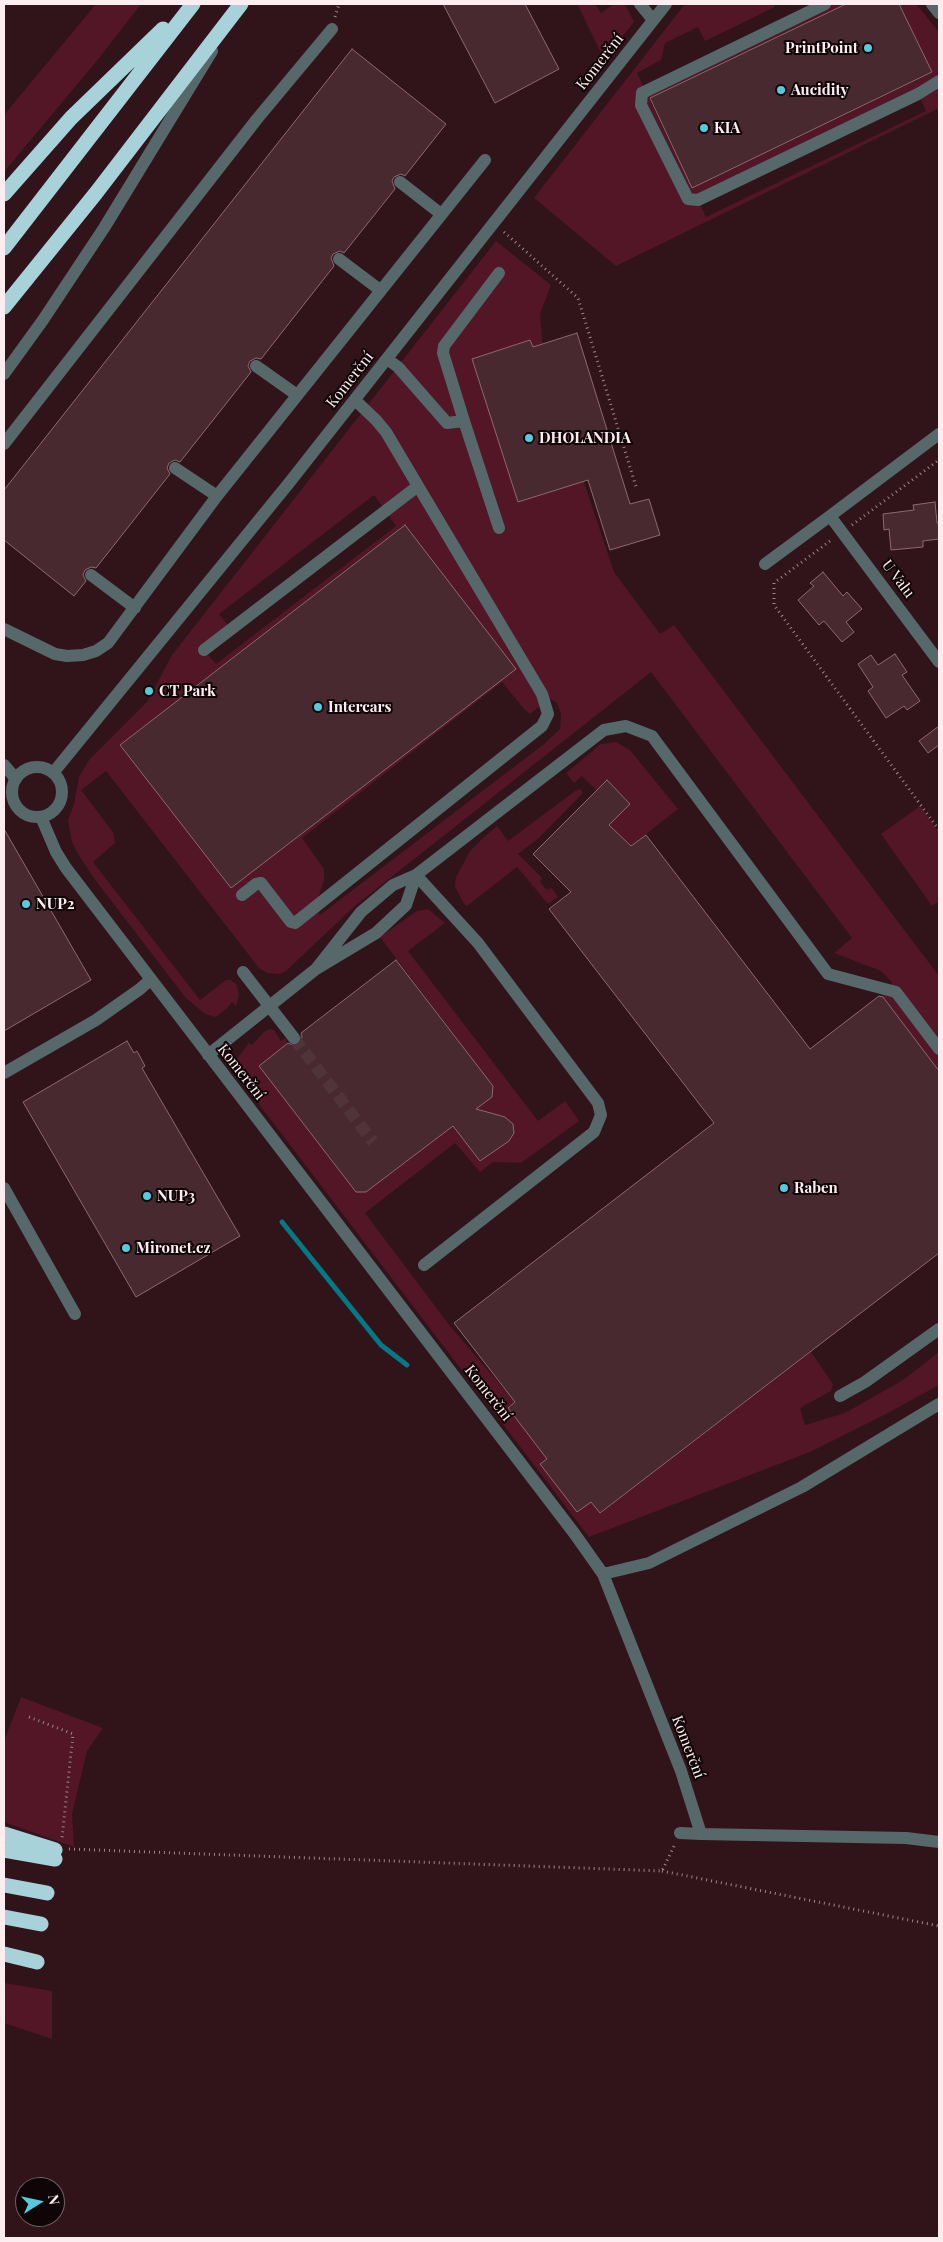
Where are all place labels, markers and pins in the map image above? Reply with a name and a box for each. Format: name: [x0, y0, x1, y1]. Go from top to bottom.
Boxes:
place label: PrintPoint: [785, 39, 858, 57]
marker: PrintPoint: [862, 42, 874, 54]
place label: Aucidity: [791, 81, 849, 99]
marker: Aucidity: [775, 84, 787, 96]
place label: KIA: [714, 119, 740, 137]
marker: KIA: [698, 122, 710, 134]
place label: DHOLANDIA: [539, 429, 631, 447]
marker: DHOLANDIA: [523, 432, 535, 444]
place label: CT Park: [159, 682, 216, 700]
marker: CT Park: [143, 685, 155, 697]
place label: Intercars: [328, 698, 391, 716]
marker: Intercars: [312, 701, 324, 713]
place label: NUP2: [36, 895, 75, 913]
marker: NUP2: [20, 898, 32, 910]
place label: Raben: [794, 1179, 838, 1197]
marker: Raben: [778, 1182, 790, 1194]
place label: NUP3: [157, 1187, 195, 1205]
marker: NUP3: [141, 1190, 153, 1202]
place label: Mironet.cz: [136, 1239, 211, 1257]
marker: Mironet.cz: [120, 1242, 132, 1254]

